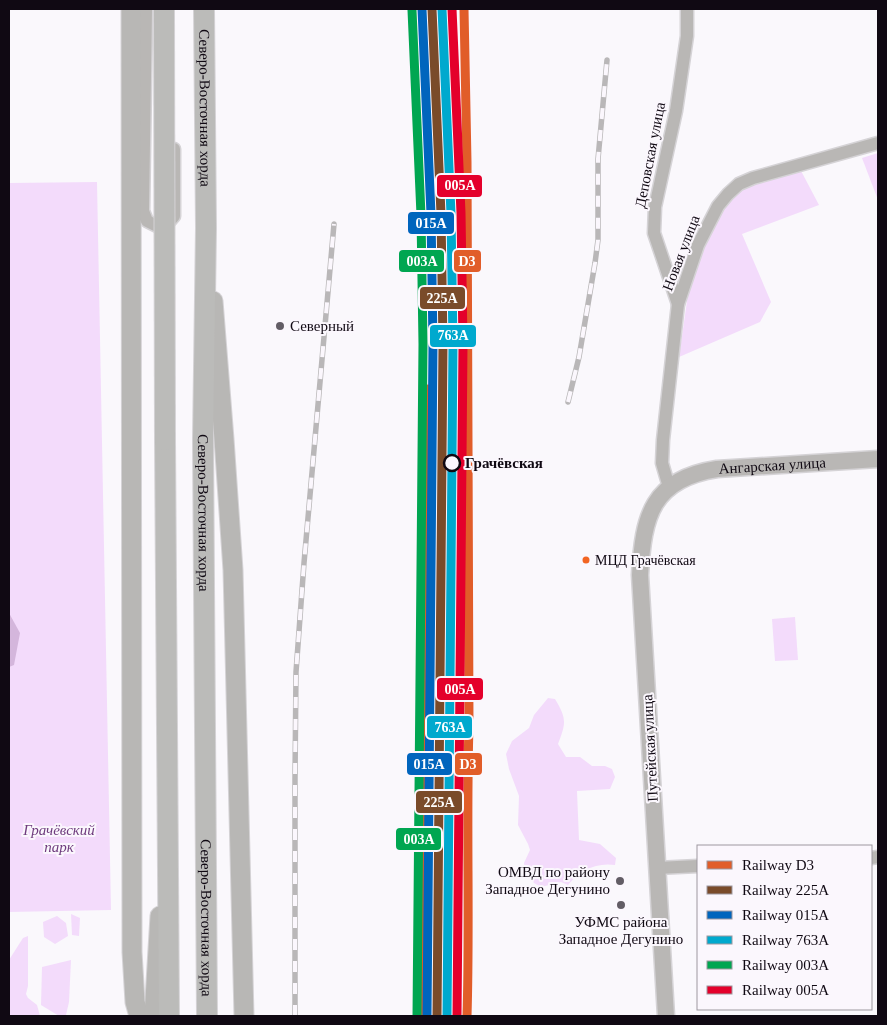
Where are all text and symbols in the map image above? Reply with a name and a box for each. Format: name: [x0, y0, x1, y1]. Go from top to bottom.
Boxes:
street label: Северо-Восточная хорда: [196, 29, 214, 187]
street label: Деповская улица: [632, 100, 668, 209]
line badge: 005А: [436, 174, 483, 198]
text: 005А: [444, 178, 476, 193]
line badge: 015А: [407, 211, 455, 235]
street label: Новая улица: [659, 213, 703, 293]
text: 015А: [415, 216, 447, 231]
line badge: 003А: [398, 249, 445, 273]
line badge: D3: [453, 249, 482, 273]
text: 003А: [406, 254, 438, 269]
text: D3: [458, 254, 476, 269]
line badge: 225А: [419, 286, 466, 310]
text: 225А: [426, 291, 458, 306]
place label: Северный: [290, 318, 354, 334]
marker: Северный: [274, 320, 286, 332]
line badge: 763А: [429, 324, 477, 348]
text: 763А: [437, 328, 469, 343]
street label: Северо-Восточная хорда: [195, 434, 212, 592]
marker: Грачёвская: [443, 454, 461, 472]
street label: Ангарская улица: [718, 454, 827, 477]
place label: Грачёвская: [465, 455, 543, 471]
place label: МЦД Грачёвская: [595, 553, 696, 568]
marker: МЦД Грачёвская: [581, 555, 591, 565]
line badge: 005А: [436, 677, 484, 701]
text: 005А: [444, 682, 476, 697]
street label: Путейская улица: [639, 693, 661, 802]
line badge: 763А: [426, 715, 473, 739]
text: 763А: [434, 720, 466, 735]
line badge: 015А: [406, 752, 453, 776]
line badge: D3: [454, 752, 483, 776]
text: 015А: [413, 757, 445, 772]
text: D3: [459, 757, 477, 772]
line badge: 225А: [415, 790, 463, 814]
text: 225А: [423, 795, 455, 810]
park label: Грачёвский парк: [22, 822, 95, 855]
line badge: 003А: [395, 827, 442, 851]
text: 003А: [403, 832, 435, 847]
street label: Северо-Восточная хорда: [198, 839, 215, 997]
legend: [697, 845, 872, 1010]
text: Railway D3: [742, 857, 814, 873]
place label: ОМВД по району Западное Дегунино: [485, 864, 610, 897]
marker: ОМВД по району Западное Дегунино: [614, 875, 626, 887]
text: Railway 225А: [742, 882, 829, 898]
marker: УФМС района Западное Дегунино: [615, 899, 627, 911]
text: Railway 015А: [742, 907, 829, 923]
place label: УФМС района Западное Дегунино: [559, 914, 683, 947]
text: Railway 763А: [742, 932, 829, 948]
text: Railway 003А: [742, 957, 829, 973]
text: Railway 005А: [742, 982, 829, 998]

